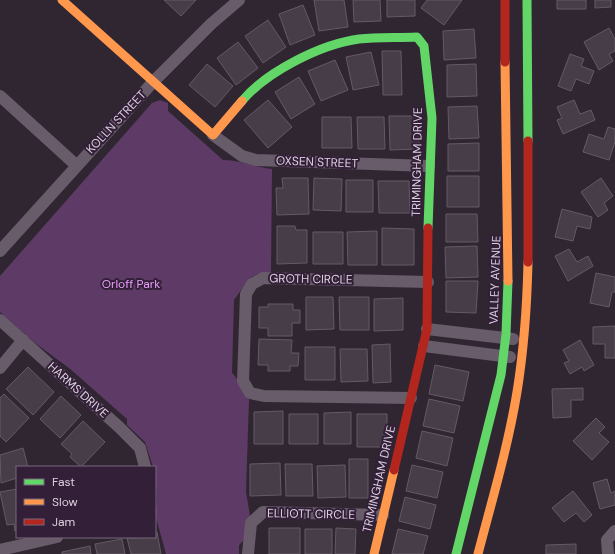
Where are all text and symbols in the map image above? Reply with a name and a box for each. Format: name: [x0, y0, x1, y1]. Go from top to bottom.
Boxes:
street label: KOLLN STREET: [83, 87, 150, 157]
street label: TRIMINGHAM DRIVE: [408, 107, 426, 217]
street label: OXSEN STREET: [276, 153, 359, 171]
street label: VALLEY AVENUE: [485, 235, 505, 325]
street label: GROTH CIRCLE: [269, 270, 353, 288]
park label: Orloff Park: [102, 276, 160, 292]
street label: HARMS DRIVE: [44, 358, 112, 422]
street label: TRIMINGHAM DRIVE: [359, 424, 399, 534]
legend: [16, 466, 156, 538]
text: Fast: [52, 474, 75, 490]
text: Slow: [52, 494, 78, 510]
street label: ELLIOTT CIRCLE: [267, 505, 355, 523]
text: Jam: [52, 514, 75, 530]

